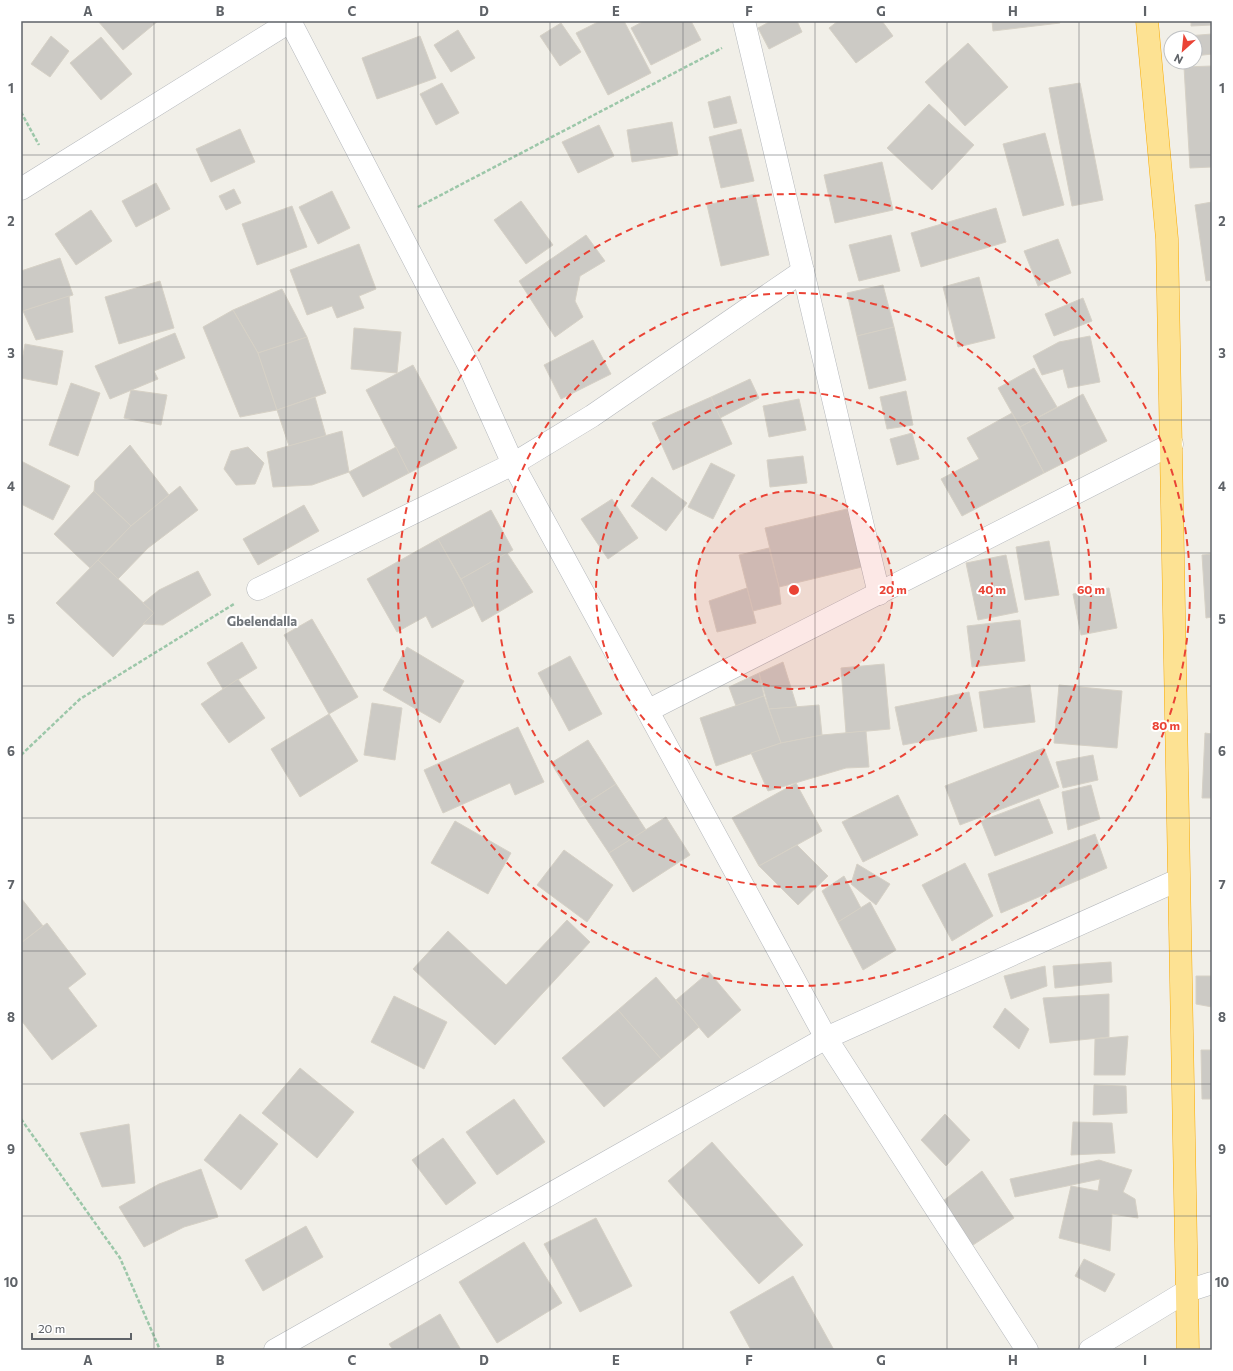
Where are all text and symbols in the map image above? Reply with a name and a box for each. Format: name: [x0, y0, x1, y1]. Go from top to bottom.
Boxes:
text: A: [83, 3, 93, 19]
text: B: [216, 3, 225, 19]
text: C: [348, 3, 357, 19]
text: D: [479, 3, 489, 19]
text: E: [612, 3, 620, 19]
text: F: [745, 3, 753, 19]
text: G: [876, 3, 886, 19]
text: H: [1008, 3, 1018, 19]
text: I: [1143, 3, 1147, 19]
north arrow: [1163, 30, 1203, 70]
text: N: [1172, 52, 1185, 67]
text: 1: [8, 80, 14, 96]
text: 1: [1219, 80, 1225, 96]
text: 2: [7, 213, 15, 229]
text: 2: [1218, 213, 1226, 229]
text: 3: [7, 345, 15, 361]
text: 3: [1218, 345, 1226, 361]
text: 4: [7, 478, 15, 494]
text: 4: [1218, 478, 1226, 494]
text: 20 m: [879, 582, 907, 596]
text: 40 m: [978, 582, 1006, 596]
text: 60 m: [1077, 582, 1105, 596]
centre of rings: [787, 583, 801, 597]
text: 5: [7, 611, 15, 627]
text: 5: [1218, 611, 1226, 627]
district label: Gbelendalla: [227, 613, 297, 629]
text: 80 m: [1152, 718, 1180, 732]
text: 6: [7, 743, 15, 759]
text: 6: [1218, 743, 1226, 759]
text: 7: [7, 876, 15, 892]
text: 7: [1218, 876, 1226, 892]
text: 8: [7, 1009, 15, 1025]
text: 8: [1218, 1009, 1226, 1025]
text: 9: [7, 1141, 15, 1157]
text: 9: [1218, 1141, 1226, 1157]
text: 10: [4, 1274, 19, 1290]
text: 10: [1215, 1274, 1230, 1290]
scale bar: [32, 1315, 131, 1341]
text: 20 m: [38, 1321, 65, 1335]
text: A: [83, 1352, 93, 1368]
text: B: [216, 1352, 225, 1368]
text: C: [348, 1352, 357, 1368]
text: D: [479, 1352, 489, 1368]
text: E: [612, 1352, 620, 1368]
text: F: [745, 1352, 753, 1368]
text: G: [876, 1352, 886, 1368]
text: H: [1008, 1352, 1018, 1368]
text: I: [1143, 1352, 1147, 1368]

